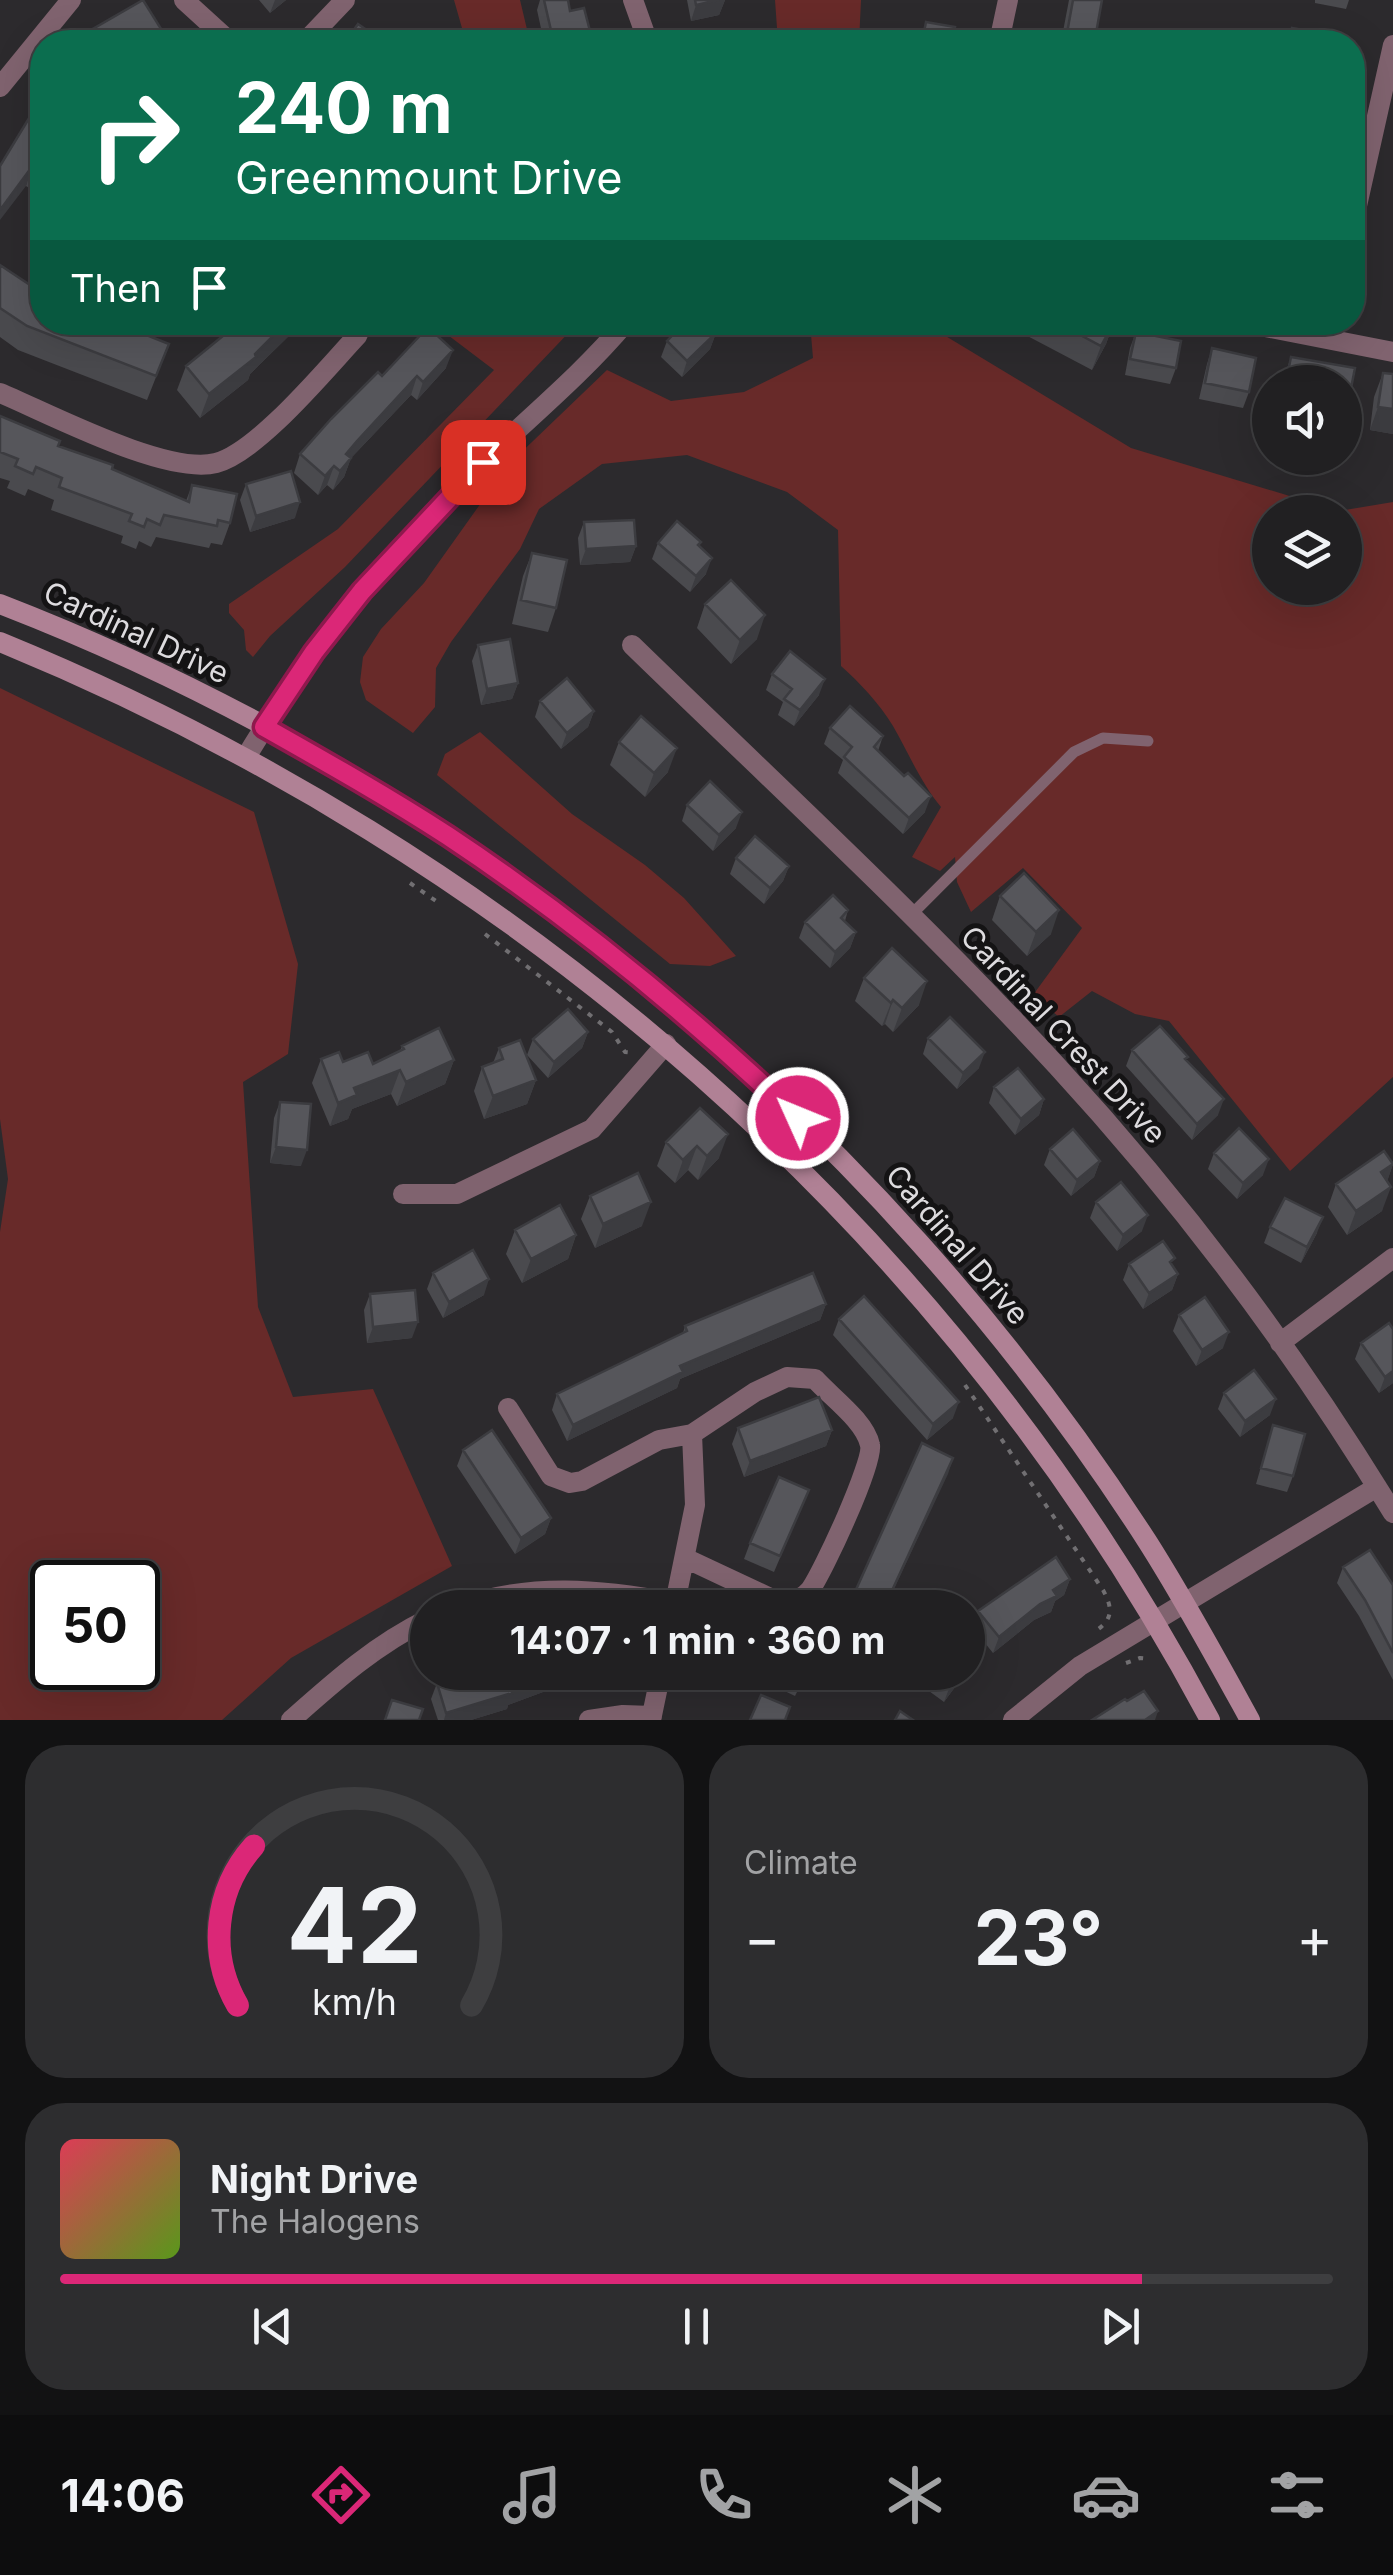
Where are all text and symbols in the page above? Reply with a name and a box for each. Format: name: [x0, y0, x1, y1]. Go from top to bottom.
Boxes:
text: 240 m: [235, 65, 453, 150]
icon: right: [70, 70, 200, 200]
text: Greenmount Drive: [235, 150, 622, 205]
icon: arrive: [182, 260, 237, 315]
text: Then: [70, 265, 162, 311]
map controls: [1252, 365, 1362, 605]
button: sound: [1252, 365, 1362, 475]
pin: [441, 420, 526, 505]
icon: arrive: [456, 435, 511, 490]
button: layers: [1252, 495, 1362, 605]
street label: Cardinal Drive: [38, 574, 235, 691]
street label: Cardinal Crest Drive: [954, 918, 1174, 1151]
position arrow: [746, 1066, 850, 1170]
street label: Cardinal Drive: [879, 1157, 1037, 1332]
speed limit sign: 50: [30, 1560, 160, 1690]
text: 14:07 · 1 min · 360 m: [510, 1617, 885, 1663]
text: Climate: [744, 1843, 858, 1882]
text: 42: [287, 1862, 422, 1988]
text: 23°: [974, 1892, 1103, 1983]
text: −: [744, 1905, 780, 1971]
text: +: [1297, 1905, 1333, 1971]
text: km/h: [312, 1980, 397, 2024]
text: Night Drive: [210, 2156, 418, 2202]
text: The Halogens: [210, 2202, 420, 2241]
icon: previous: [245, 2299, 300, 2354]
icon: pause: [669, 2299, 724, 2354]
icon: next: [1093, 2299, 1148, 2354]
icon: directions: [306, 2460, 376, 2530]
icon: music: [497, 2460, 567, 2530]
icon: phone: [689, 2460, 759, 2530]
icon: climate: [880, 2460, 950, 2530]
icon: car: [1071, 2460, 1141, 2530]
icon: filters: [1262, 2460, 1332, 2530]
text: 14:06: [61, 2468, 185, 2523]

